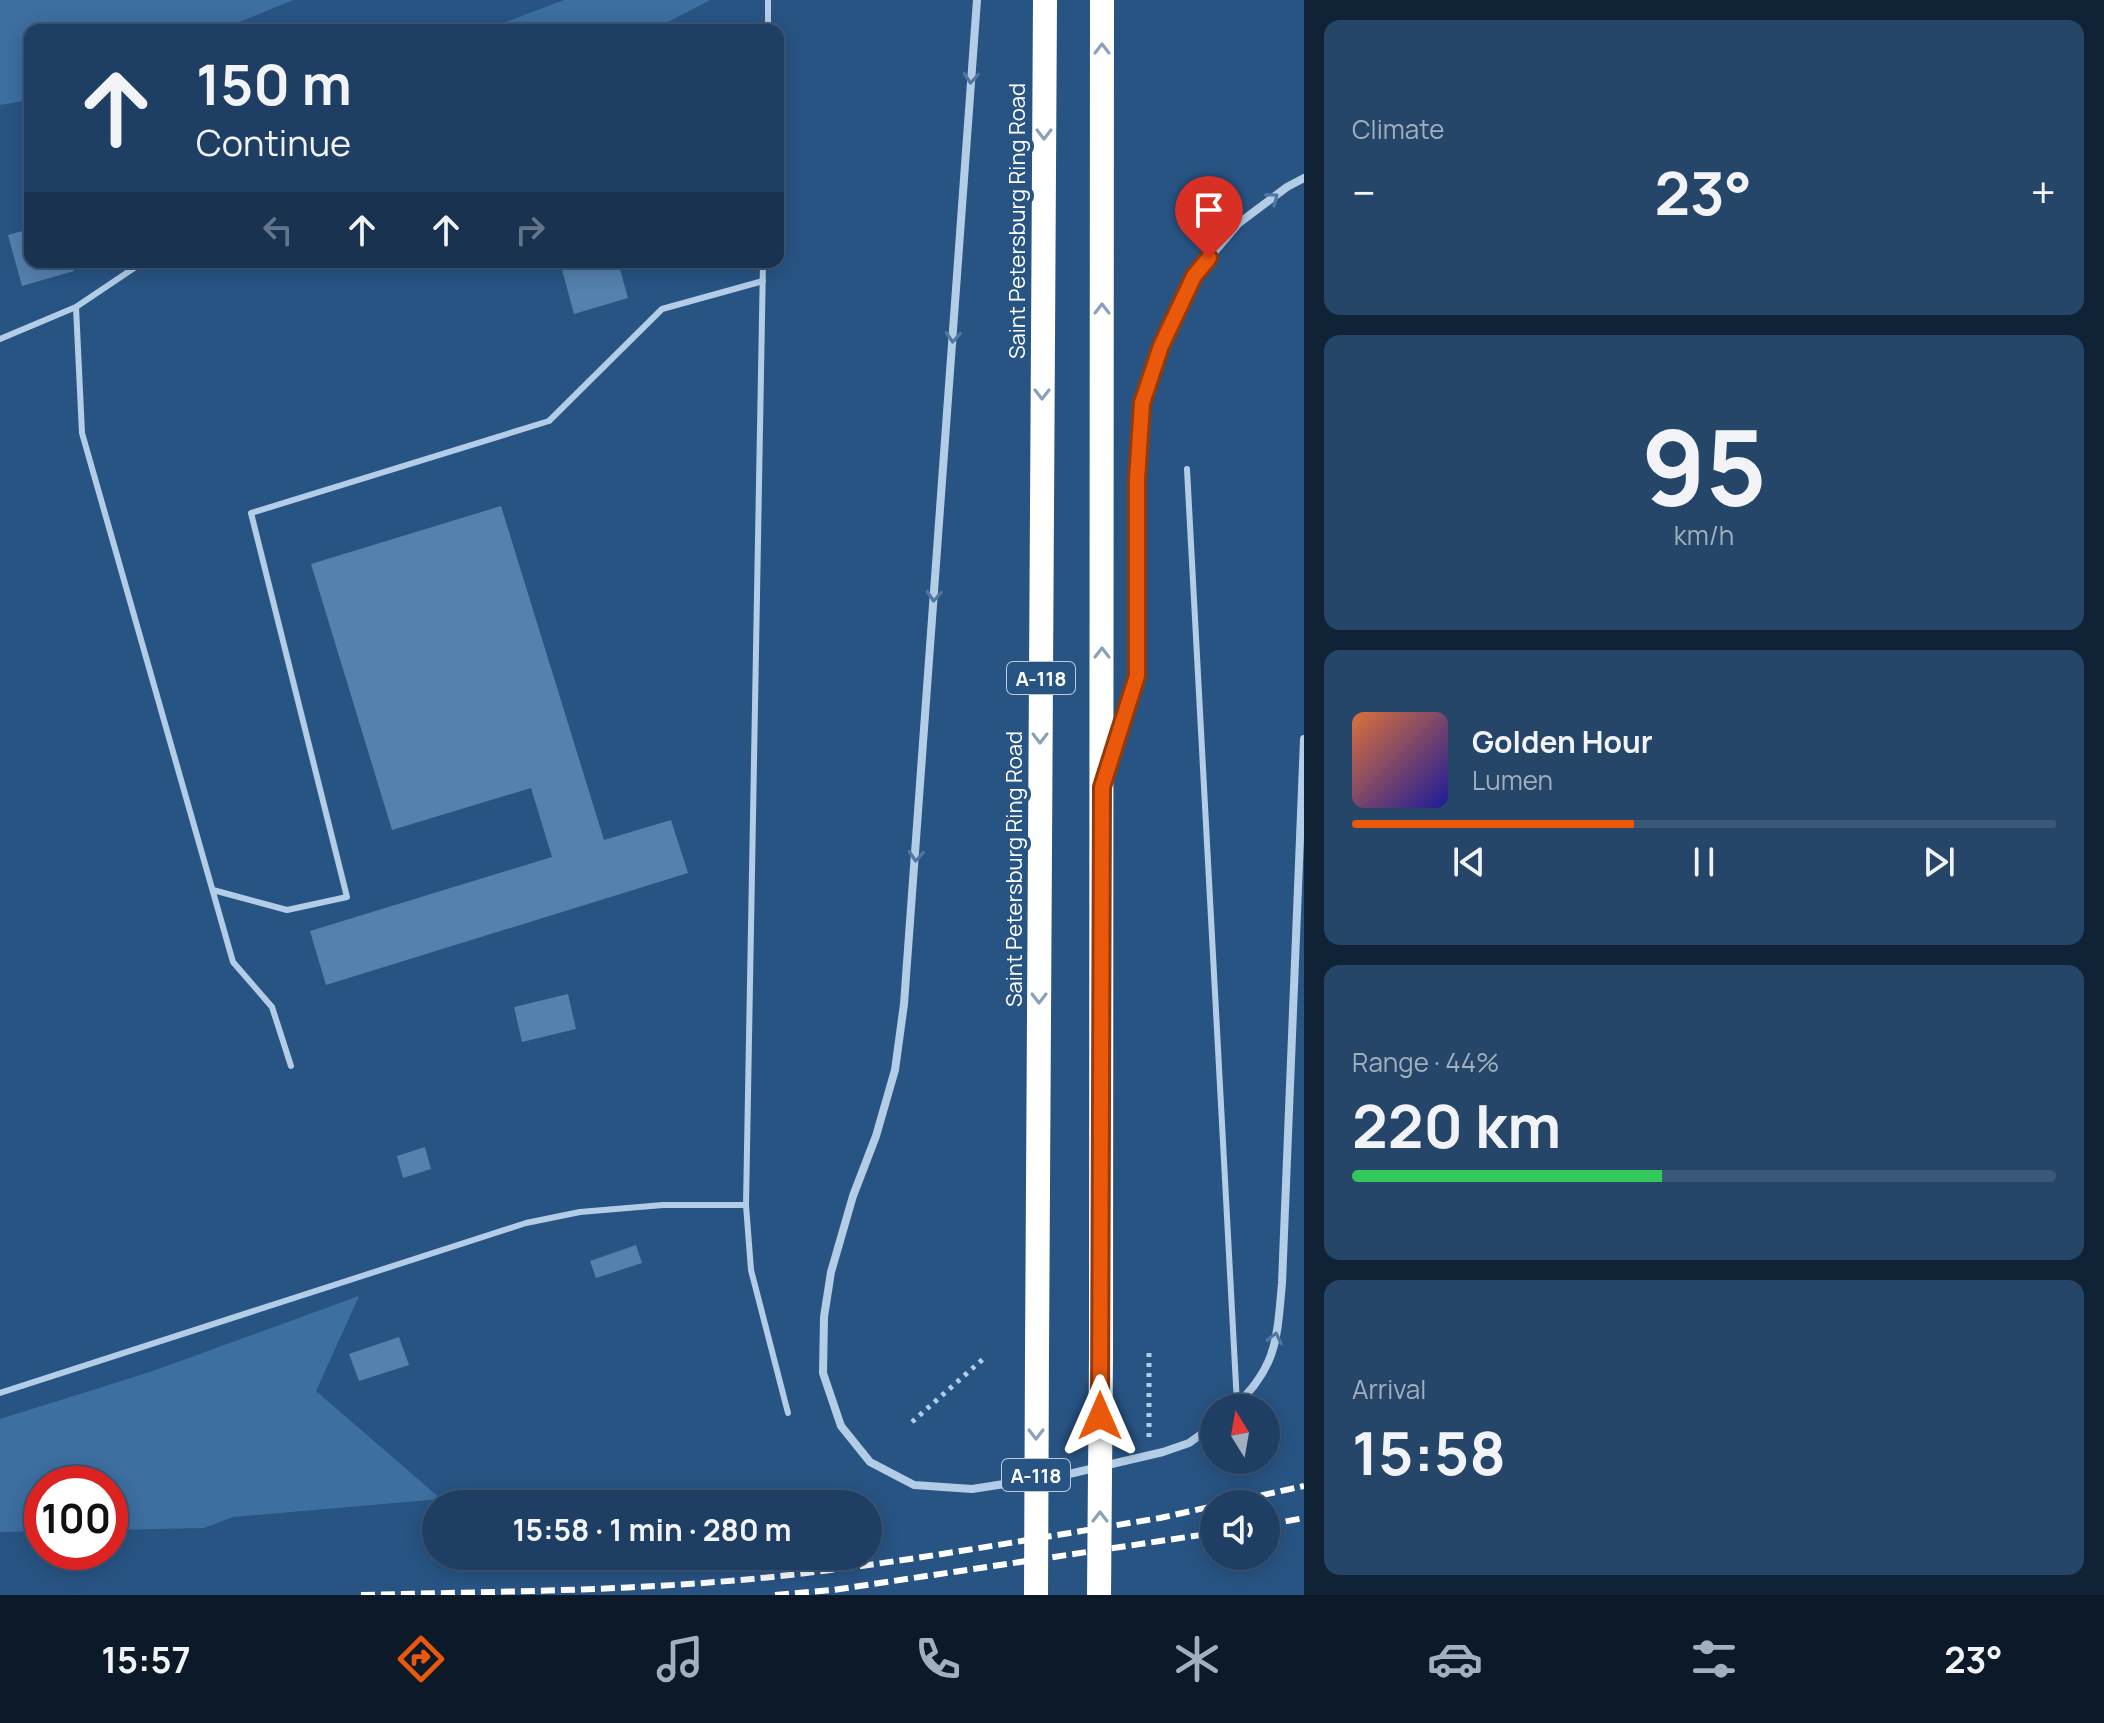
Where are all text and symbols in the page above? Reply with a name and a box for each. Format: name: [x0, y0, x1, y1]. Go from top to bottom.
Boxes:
one-way arrow: [1093, 42, 1111, 55]
text: 150 m: [196, 45, 352, 122]
icon: ahead: [64, 56, 168, 160]
one-way arrow: [963, 72, 980, 85]
street label: Saint Petersburg Ring Road: [1002, 83, 1032, 359]
text: Climate: [1352, 111, 1444, 147]
text: Continue: [196, 118, 351, 167]
one-way arrow: [1035, 128, 1053, 141]
text: 23°: [1654, 151, 1752, 233]
text: −: [1352, 162, 1376, 222]
text: +: [2031, 162, 2056, 222]
pin: [1175, 176, 1243, 258]
icon: arrive: [1187, 188, 1231, 232]
one-way arrow: [1264, 194, 1278, 208]
icon: left: [256, 208, 300, 252]
icon: ahead: [340, 208, 384, 252]
icon: ahead: [424, 208, 468, 252]
icon: right: [508, 208, 552, 252]
one-way arrow: [1093, 302, 1111, 315]
one-way arrow: [945, 331, 962, 344]
one-way arrow: [1033, 388, 1051, 401]
text: 95: [1641, 394, 1767, 536]
text: km/h: [1674, 517, 1734, 553]
one-way arrow: [926, 590, 943, 603]
one-way arrow: [1093, 646, 1111, 659]
road number: А-118: [1007, 662, 1075, 694]
text: Golden Hour: [1472, 721, 1653, 762]
street label: Saint Petersburg Ring Road: [999, 731, 1029, 1007]
one-way arrow: [1031, 732, 1049, 745]
text: Lumen: [1472, 762, 1553, 798]
icon: previous: [1447, 840, 1491, 884]
icon: pause: [1682, 840, 1726, 884]
icon: next: [1917, 840, 1961, 884]
one-way arrow: [908, 850, 925, 863]
one-way arrow: [1030, 992, 1048, 1005]
text: Range · 44%: [1352, 1044, 1500, 1080]
text: 220 km: [1352, 1084, 1561, 1166]
one-way arrow: [1266, 1332, 1283, 1346]
text: Arrival: [1352, 1371, 1426, 1407]
position arrow: [1058, 1374, 1142, 1458]
north arrow: [1200, 1394, 1280, 1474]
map controls: [1200, 1394, 1280, 1570]
text: 15:58: [1352, 1411, 1506, 1493]
one-way arrow: [1027, 1428, 1045, 1441]
road number: А-118: [1002, 1459, 1070, 1491]
speed limit sign: 100: [24, 1466, 128, 1570]
button: sound: [1200, 1490, 1280, 1570]
text: 15:58 · 1 min · 280 m: [512, 1509, 792, 1550]
one-way arrow: [1091, 1510, 1109, 1523]
icon: directions: [393, 1631, 449, 1687]
icon: music: [652, 1631, 708, 1687]
icon: phone: [910, 1631, 966, 1687]
icon: climate: [1169, 1631, 1225, 1687]
icon: car: [1427, 1631, 1483, 1687]
icon: filters: [1686, 1631, 1742, 1687]
text: 15:57: [101, 1635, 191, 1684]
text: 23°: [1944, 1635, 2003, 1684]

